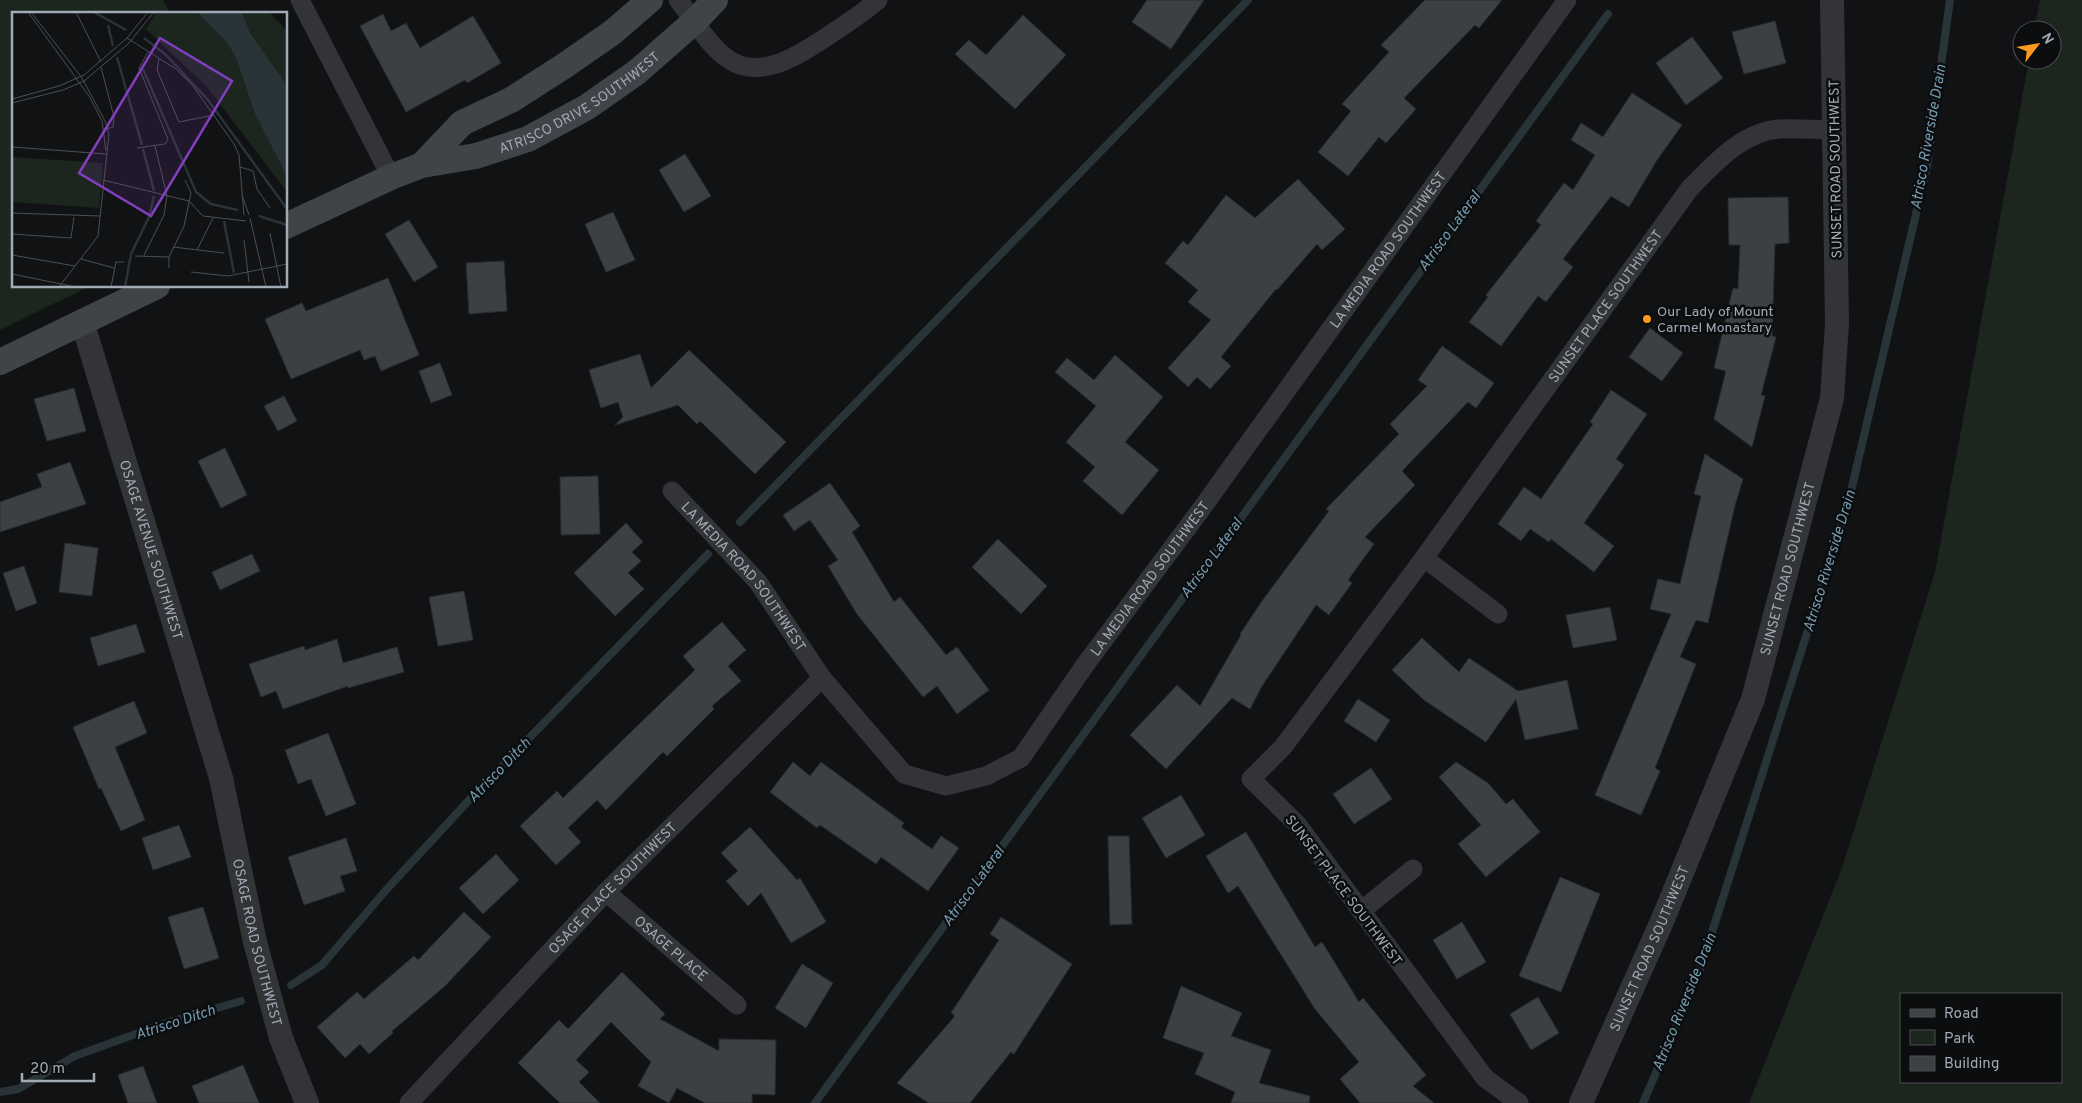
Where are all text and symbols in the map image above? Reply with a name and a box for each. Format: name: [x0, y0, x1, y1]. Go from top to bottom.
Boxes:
inset map: [12, 12, 288, 288]
north arrow: [2012, 20, 2062, 70]
text: N: [2037, 30, 2057, 48]
street label: ATRISCO DRIVE SOUTHWEST: [497, 49, 664, 158]
water label: Atrisco Riverside Drain: [1907, 63, 1952, 211]
street label: SUNSET ROAD SOUTHWEST: [1826, 79, 1847, 258]
street label: LA MEDIA ROAD SOUTHWEST: [1327, 169, 1451, 332]
water label: Atrisco Lateral: [1415, 187, 1486, 276]
street label: SUNSET PLACE SOUTHWEST: [1546, 227, 1667, 387]
place label: Our Lady of Mount Carmel Monastary: [1657, 304, 1774, 337]
marker: Our Lady of Mount Carmel Monastary: [1641, 313, 1653, 325]
street label: OSAGE AVENUE SOUTHWEST: [115, 458, 185, 642]
street label: SUNSET ROAD SOUTHWEST: [1758, 480, 1820, 658]
water label: Atrisco Riverside Drain: [1800, 488, 1861, 635]
street label: LA MEDIA ROAD SOUTHWEST: [677, 499, 809, 655]
street label: LA MEDIA ROAD SOUTHWEST: [1088, 499, 1214, 660]
water label: Atrisco Lateral: [1177, 514, 1248, 603]
water label: Atrisco Ditch: [465, 735, 536, 807]
street label: SUNSET PLACE SOUTHWEST: [1281, 812, 1405, 970]
street label: OSAGE PLACE SOUTHWEST: [546, 819, 680, 957]
water label: Atrisco Lateral: [939, 842, 1010, 931]
street label: OSAGE ROAD SOUTHWEST: [228, 857, 284, 1028]
street label: SUNSET ROAD SOUTHWEST: [1607, 864, 1694, 1034]
street label: OSAGE PLACE: [631, 913, 711, 985]
water label: Atrisco Riverside Drain: [1649, 931, 1722, 1074]
legend: [1900, 993, 2062, 1083]
water label: Atrisco Ditch: [133, 1002, 218, 1045]
text: Road: [1944, 1005, 1979, 1024]
text: Park: [1944, 1030, 1975, 1049]
scale bar: [22, 1050, 95, 1082]
text: Building: [1944, 1055, 1999, 1074]
text: 20 m: [30, 1060, 65, 1079]

